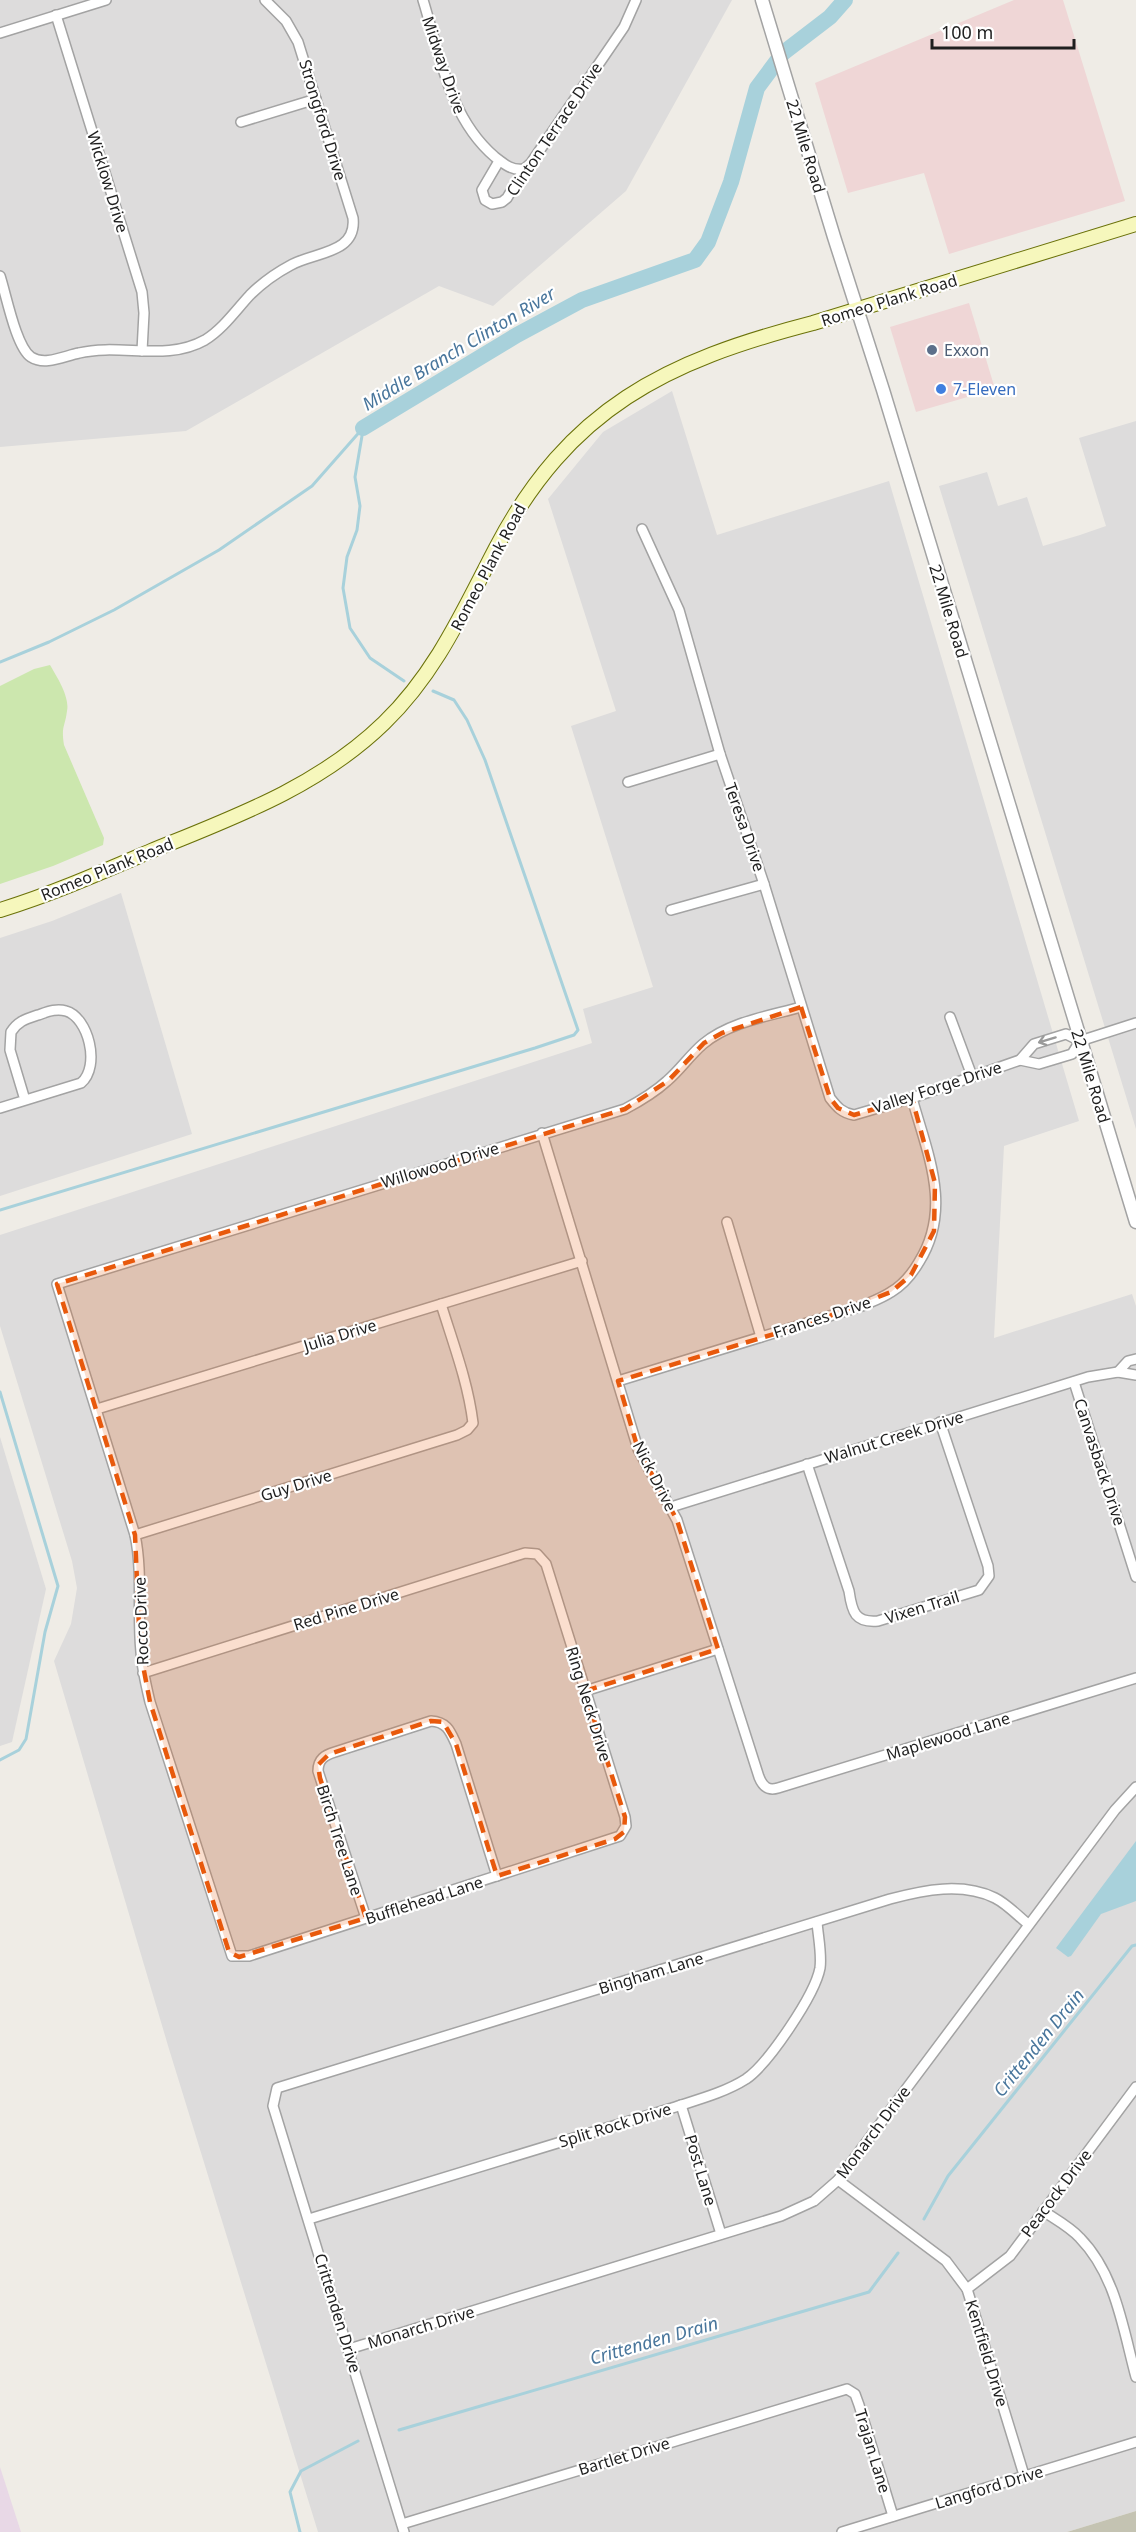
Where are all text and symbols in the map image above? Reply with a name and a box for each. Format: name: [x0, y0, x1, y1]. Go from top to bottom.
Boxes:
scale bar: [932, 12, 1074, 50]
street label: Midway Drive: [417, 13, 471, 117]
text: 100 m: [941, 20, 993, 44]
street label: Strongford Drive: [294, 57, 352, 183]
street label: Clinton Terrace Drive: [501, 58, 607, 200]
street label: 22 Mile Road: [781, 96, 831, 196]
street label: Wicklow Drive: [82, 129, 134, 235]
street label: Romeo Plank Road: [818, 269, 960, 331]
water label: Middle Branch Clinton River: [357, 280, 560, 415]
place label: Exxon: [944, 339, 989, 361]
marker: Exxon: [925, 343, 939, 357]
place label: 7-Eleven: [953, 378, 1016, 400]
marker: 7-Eleven: [934, 382, 948, 396]
street label: Romeo Plank Road: [445, 499, 531, 635]
street label: 22 Mile Road: [924, 561, 974, 661]
street label: Teresa Drive: [720, 780, 770, 874]
street label: Romeo Plank Road: [37, 832, 177, 906]
street label: 22 Mile Road: [1066, 1026, 1116, 1126]
one-way arrow: [1038, 1035, 1057, 1046]
street label: Valley Forge Drive: [870, 1056, 1004, 1118]
street label: Willowood Drive: [378, 1137, 502, 1193]
street label: Frances Drive: [770, 1291, 874, 1343]
street label: Julia Drive: [299, 1313, 379, 1357]
street label: Canvasback Drive: [1069, 1396, 1131, 1528]
street label: Walnut Creek Drive: [822, 1405, 966, 1469]
street label: Nick Drive: [628, 1437, 682, 1515]
street label: Guy Drive: [258, 1464, 334, 1506]
street label: Rocco Drive: [128, 1576, 154, 1666]
street label: Red Pine Drive: [290, 1582, 402, 1636]
street label: Vixen Trail: [882, 1585, 962, 1629]
street label: Ring Neck Drive: [561, 1644, 617, 1764]
street label: Maplewood Lane: [883, 1707, 1013, 1765]
street label: Birch Tree Lane: [312, 1782, 368, 1898]
street label: Bufflehead Lane: [362, 1871, 486, 1929]
street label: Bingham Lane: [596, 1947, 706, 1999]
water label: Crittenden Drain: [987, 1983, 1089, 2101]
street label: Monarch Drive: [831, 2081, 915, 2183]
street label: Split Rock Drive: [556, 2097, 674, 2153]
street label: Post Lane: [680, 2132, 722, 2208]
street label: Peacock Drive: [1016, 2144, 1096, 2242]
street label: Crittenden Drive: [309, 2251, 367, 2375]
street label: Kentfield Drive: [960, 2297, 1014, 2409]
street label: Monarch Drive: [365, 2300, 477, 2354]
water label: Crittenden Drain: [587, 2310, 721, 2370]
street label: Trajan Lane: [850, 2406, 896, 2496]
street label: Bartlet Drive: [576, 2432, 672, 2480]
street label: Langford Drive: [932, 2460, 1046, 2514]

